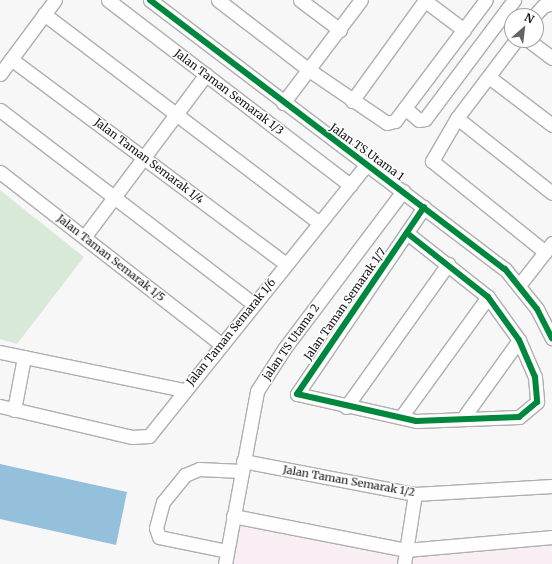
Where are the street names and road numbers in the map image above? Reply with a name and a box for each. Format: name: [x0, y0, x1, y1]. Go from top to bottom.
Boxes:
street label: Jalan Taman Semarak 1/3: [172, 47, 286, 137]
street label: Jalan Taman Semarak 1/4: [92, 116, 206, 206]
street label: Jalan TS Utama 1: [327, 121, 407, 183]
street label: Jalan Taman Semarak 1/5: [54, 212, 168, 304]
street label: Jalan Taman Semarak 1/7: [301, 245, 389, 363]
street label: Jalan Taman Semarak 1/6: [184, 276, 278, 388]
street label: jalan TS Utama 2: [260, 302, 322, 382]
street label: Jalan Taman Semarak 1/2: [282, 463, 416, 499]

